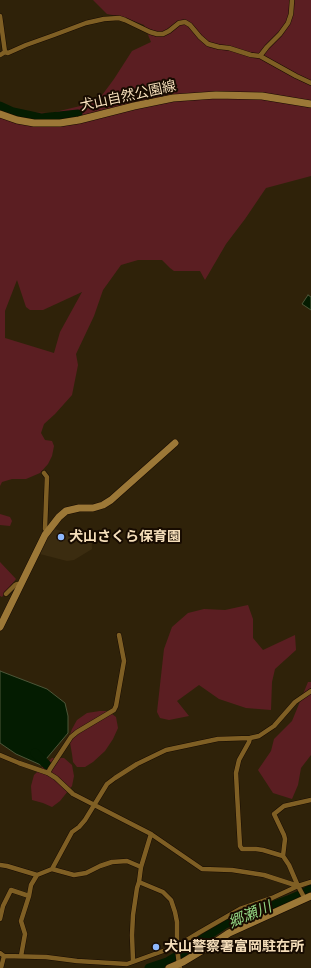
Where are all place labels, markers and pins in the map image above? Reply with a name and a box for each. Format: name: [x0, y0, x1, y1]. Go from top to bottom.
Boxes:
place label: 犬山さくら保育園: [69, 529, 181, 545]
marker: 犬山さくら保育園: [56, 532, 66, 542]
place label: 犬山警察署富岡駐在所: [164, 939, 304, 955]
marker: 犬山警察署富岡駐在所: [151, 942, 161, 952]

